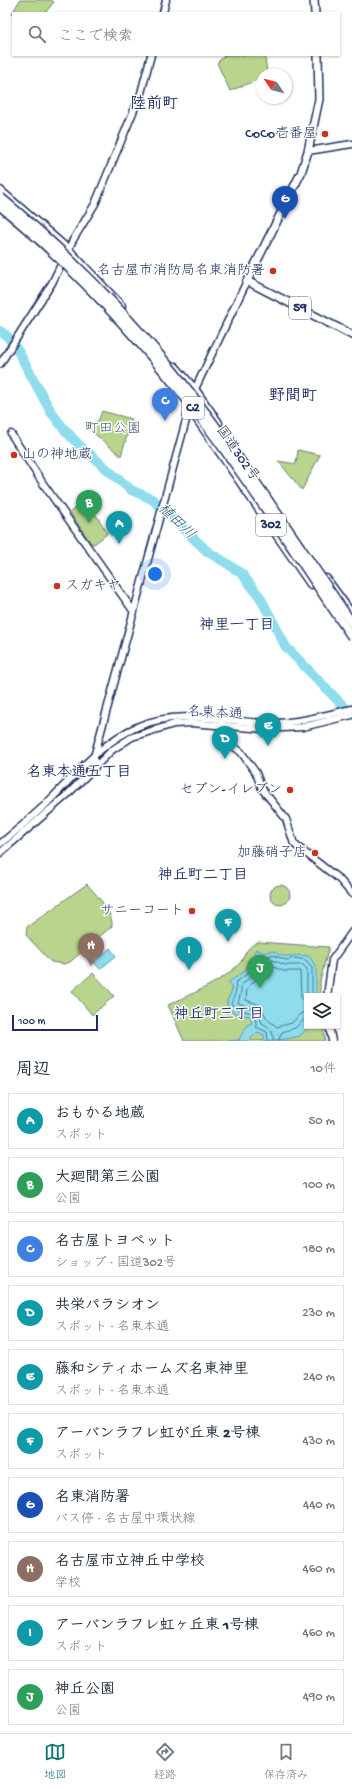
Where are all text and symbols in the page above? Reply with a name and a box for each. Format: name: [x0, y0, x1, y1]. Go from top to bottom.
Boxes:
search box: [12, 12, 340, 56]
icon: search: [26, 23, 48, 45]
text: ここで検索: [58, 28, 133, 46]
north arrow: [256, 68, 292, 104]
district label: 陸前町: [130, 94, 178, 115]
place label: CoCo壱番屋: [245, 126, 317, 143]
marker: CoCo壱番屋: [320, 129, 330, 139]
pin: G: [272, 186, 298, 219]
place label: 名古屋市消防局名東消防署: [97, 263, 265, 280]
marker: 名古屋市消防局名東消防署: [268, 266, 278, 276]
road number: 59: [289, 297, 311, 319]
district label: 野間町: [269, 387, 317, 407]
pin: C: [152, 388, 178, 421]
road number: C2: [182, 397, 204, 419]
park label: 町田公園: [85, 421, 141, 438]
street label: 国道302号: [212, 423, 262, 485]
place label: 山の神地蔵: [22, 447, 92, 464]
marker: 山の神地蔵: [9, 450, 19, 460]
pin: B: [76, 490, 102, 523]
water label: 植田川: [154, 500, 198, 544]
pin: A: [106, 511, 132, 544]
road number: 302: [256, 514, 286, 536]
your location: [145, 564, 165, 584]
place label: スガキヤ: [65, 578, 121, 595]
marker: スガキヤ: [52, 581, 62, 591]
district label: 神里一丁目: [199, 616, 275, 635]
street label: 名東本通: [187, 704, 243, 724]
pin: E: [255, 713, 281, 746]
pin: D: [212, 726, 238, 759]
district label: 名東本通五丁目: [26, 763, 132, 782]
place label: セブン-イレブン: [180, 782, 282, 799]
marker: セブン-イレブン: [285, 785, 295, 795]
place label: 加藤硝子店: [237, 845, 307, 862]
marker: 加藤硝子店: [310, 848, 320, 858]
district label: 神丘町二丁目: [158, 866, 248, 885]
place label: サニーコート: [100, 903, 184, 920]
marker: サニーコート: [187, 906, 197, 916]
pin: F: [215, 909, 241, 942]
pin: H: [78, 933, 104, 966]
pin: I: [176, 937, 202, 970]
pin: J: [247, 955, 273, 988]
map controls: [304, 993, 340, 1029]
button: layers: [304, 993, 340, 1029]
district label: 神丘町三丁目: [174, 1005, 264, 1024]
scale bar: [12, 1013, 98, 1032]
text: 100 m: [18, 1016, 45, 1028]
text: 周辺: [16, 1061, 50, 1081]
text: 10件: [310, 1062, 336, 1077]
text: おもかる地蔵: [55, 1105, 145, 1123]
text: A: [26, 1114, 34, 1129]
text: 50 m: [308, 1114, 335, 1129]
text: スポット: [55, 1128, 107, 1143]
text: 大廻間第三公園: [55, 1169, 160, 1187]
text: B: [27, 1178, 33, 1193]
text: 100 m: [303, 1178, 335, 1193]
text: 公園: [55, 1192, 81, 1207]
text: 名古屋トヨペット: [55, 1233, 175, 1251]
text: C: [26, 1242, 34, 1257]
text: 180 m: [303, 1242, 335, 1257]
text: ショップ · 国道302号: [55, 1256, 176, 1271]
text: 共栄パラシオン: [55, 1297, 160, 1315]
text: D: [26, 1306, 34, 1321]
text: 230 m: [302, 1306, 335, 1321]
text: スポット · 名東本通: [55, 1320, 169, 1335]
text: 藤和シティホームズ名東神里: [55, 1361, 249, 1379]
text: E: [26, 1370, 34, 1385]
text: 240 m: [303, 1370, 335, 1385]
text: スポット · 名東本通: [55, 1384, 169, 1399]
text: アーバンラフレ虹が丘東 2号棟: [55, 1425, 260, 1443]
text: F: [27, 1434, 33, 1449]
text: 430 m: [302, 1434, 335, 1449]
text: スポット: [55, 1448, 107, 1463]
text: 名東消防署: [55, 1489, 130, 1507]
text: G: [26, 1498, 34, 1513]
text: 440 m: [303, 1498, 335, 1513]
text: バス停 · 名古屋中環状線: [55, 1512, 195, 1527]
text: 名古屋市立神丘中学校: [55, 1553, 205, 1571]
text: H: [26, 1562, 34, 1577]
text: 460 m: [303, 1562, 335, 1577]
text: 学校: [55, 1576, 81, 1591]
text: アーバンラフレ虹ヶ丘東 1号棟: [55, 1617, 259, 1635]
text: I: [28, 1626, 32, 1641]
text: 460 m: [303, 1626, 335, 1641]
text: スポット: [55, 1640, 107, 1655]
text: 神丘公園: [55, 1681, 115, 1699]
text: J: [27, 1690, 33, 1705]
text: 490 m: [303, 1690, 335, 1705]
text: 公園: [55, 1704, 81, 1719]
tab: 地図: [44, 1741, 66, 1782]
tab: 経路: [154, 1741, 176, 1782]
tab: 保存済み: [264, 1741, 308, 1782]

